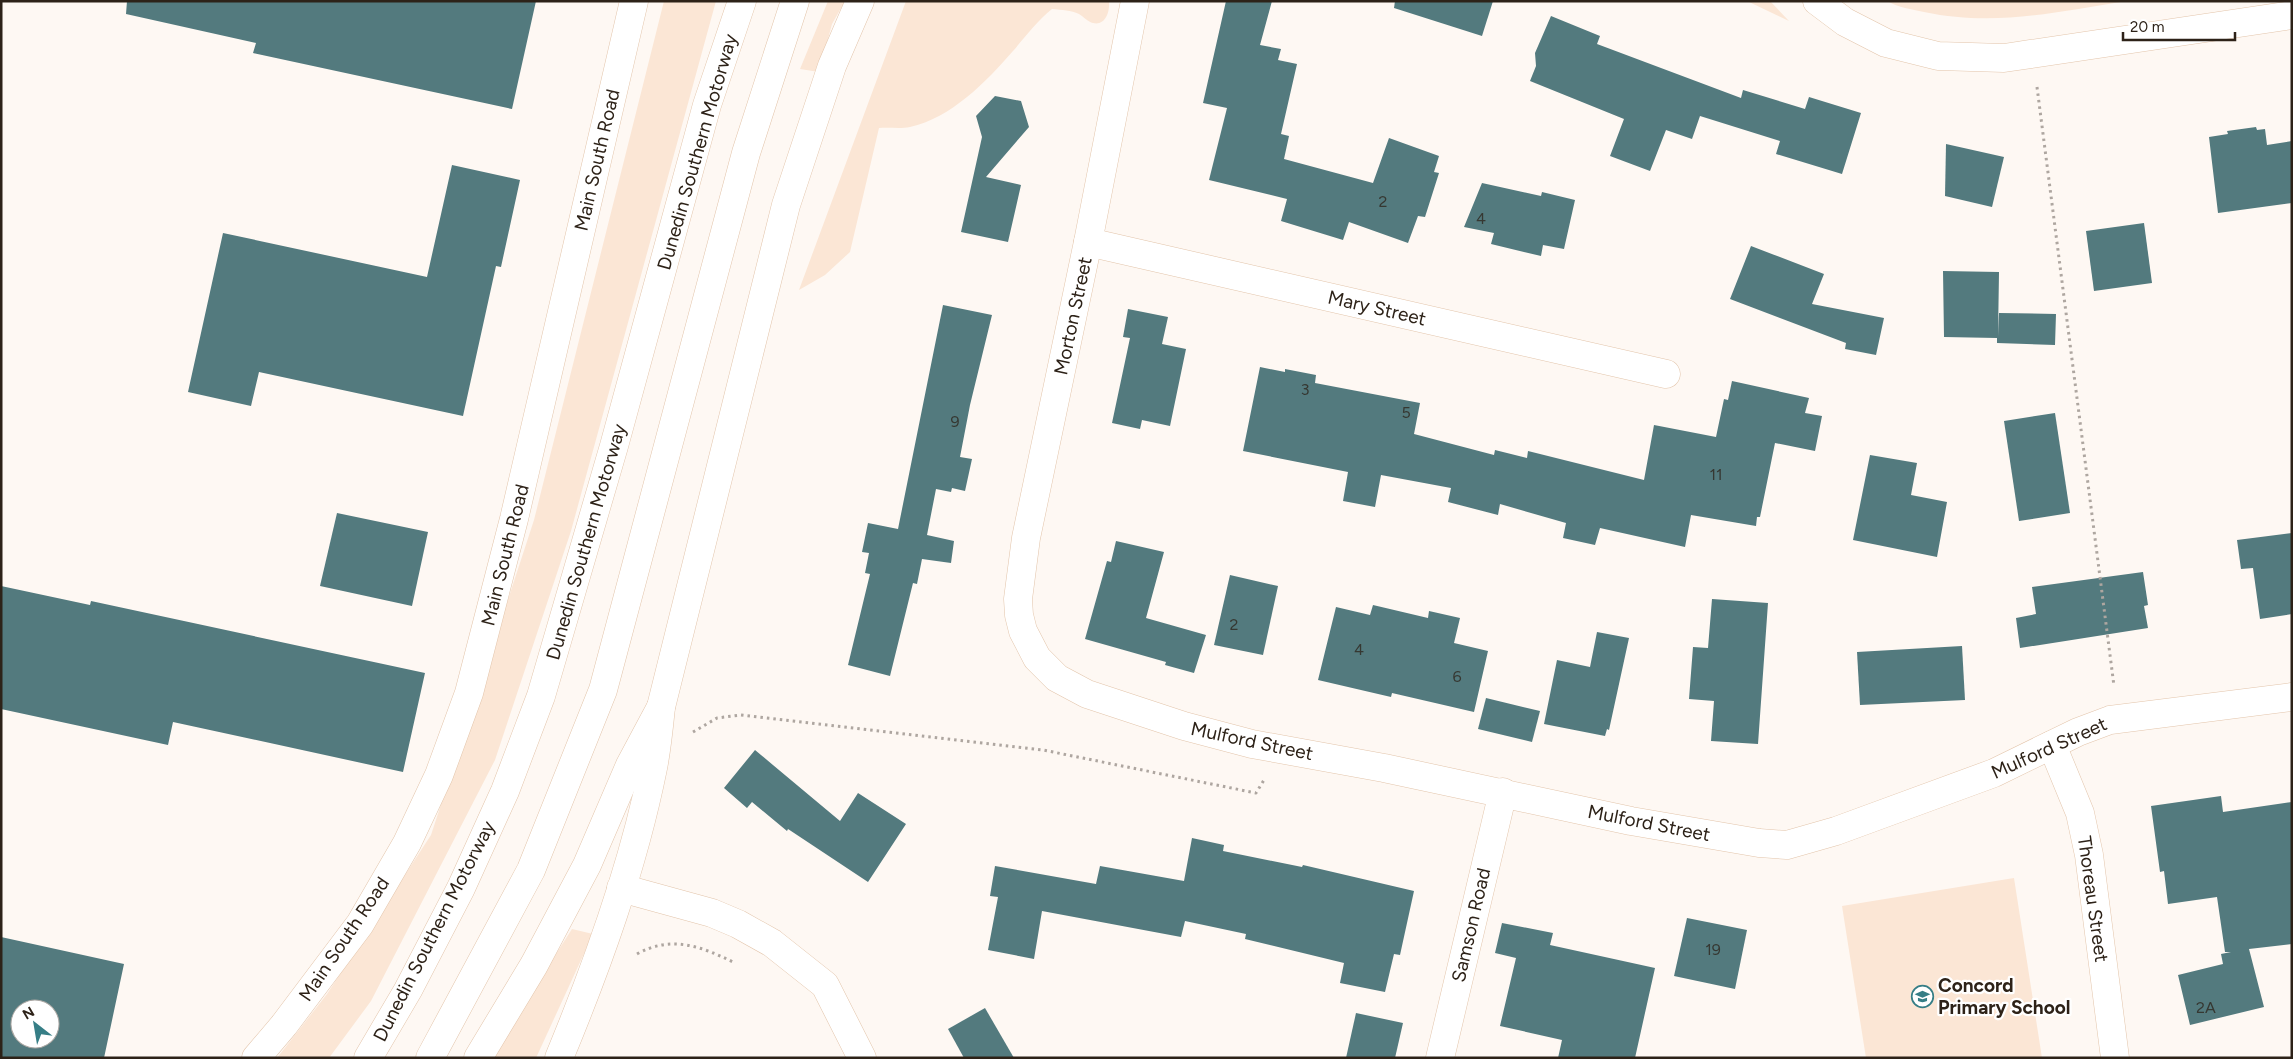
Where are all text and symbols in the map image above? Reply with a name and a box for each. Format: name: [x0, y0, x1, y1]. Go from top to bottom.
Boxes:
scale bar: [2123, 10, 2236, 42]
text: 20 m: [2130, 18, 2164, 36]
street label: Dunedin Southern Motorway: [652, 31, 742, 273]
street label: Main South Road: [569, 87, 625, 233]
house number: 2: [1379, 192, 1387, 211]
house number: 4: [1476, 209, 1486, 228]
street label: Morton Street: [1049, 255, 1097, 377]
street label: Mary Street: [1326, 286, 1428, 330]
house number: 3: [1301, 380, 1309, 399]
house number: 5: [1401, 403, 1411, 422]
house number: 9: [950, 412, 960, 431]
street label: Dunedin Southern Motorway: [541, 421, 631, 663]
house number: 11: [1709, 465, 1723, 484]
street label: Main South Road: [476, 482, 534, 628]
house number: 2: [1230, 615, 1238, 634]
house number: 4: [1354, 640, 1364, 659]
house number: 6: [1452, 667, 1462, 686]
street label: Mulford Street: [1988, 712, 2110, 784]
street label: Mulford Street: [1189, 717, 1315, 765]
street label: Mulford Street: [1586, 800, 1712, 846]
street label: Dunedin Southern Motorway: [368, 817, 500, 1045]
street label: Thoreau Street: [2073, 834, 2113, 964]
street label: Samson Road: [1447, 866, 1495, 984]
street label: Main South Road: [294, 872, 394, 1006]
house number: 19: [1705, 940, 1721, 959]
place label: Concord Primary School: [1938, 974, 2070, 1019]
school or university icon: Concord Primary School: [1910, 984, 1934, 1008]
house number: 2A: [2196, 998, 2216, 1017]
north arrow: [10, 999, 60, 1049]
text: N: [20, 1003, 38, 1023]

